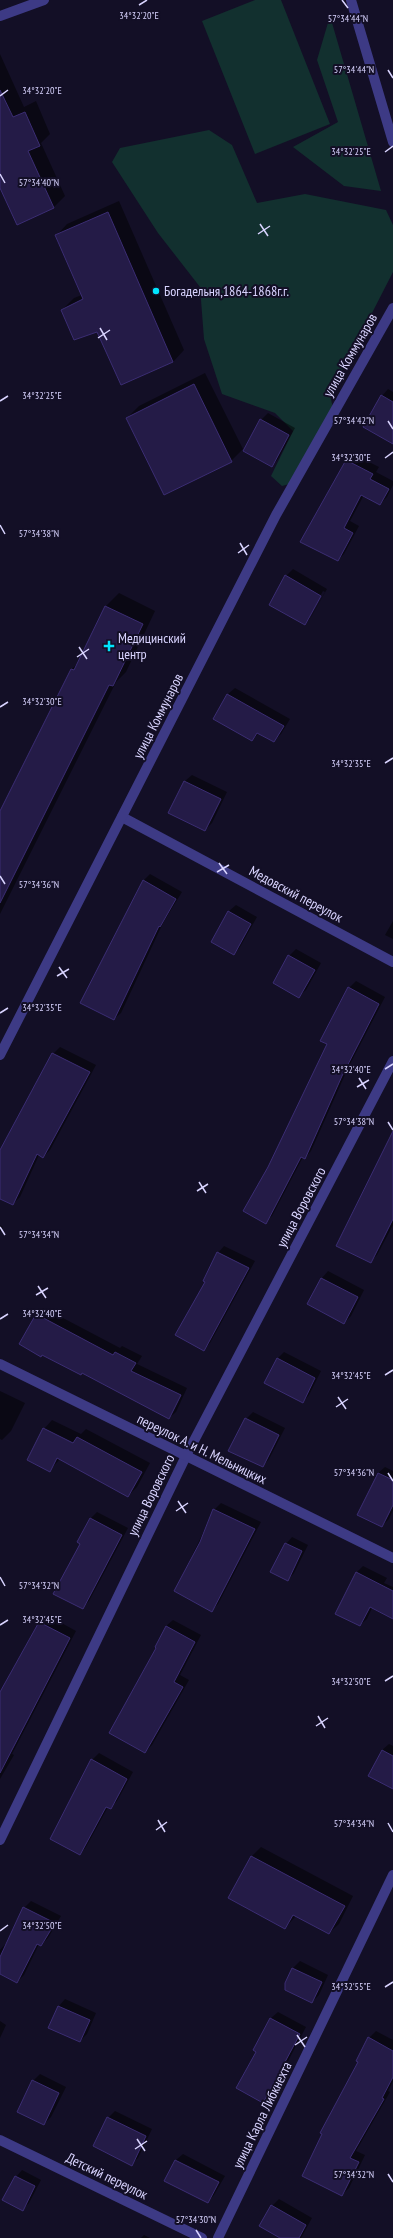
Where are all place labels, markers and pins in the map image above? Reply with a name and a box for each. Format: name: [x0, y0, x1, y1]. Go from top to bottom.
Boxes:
place label: Богадельня,1864-1868г.г.: [164, 282, 289, 300]
marker: Богадельня,1864-1868г.г.: [151, 286, 161, 296]
place label: Медицинский центр: [118, 629, 186, 663]
marker: Медицинский центр: [103, 640, 115, 652]

